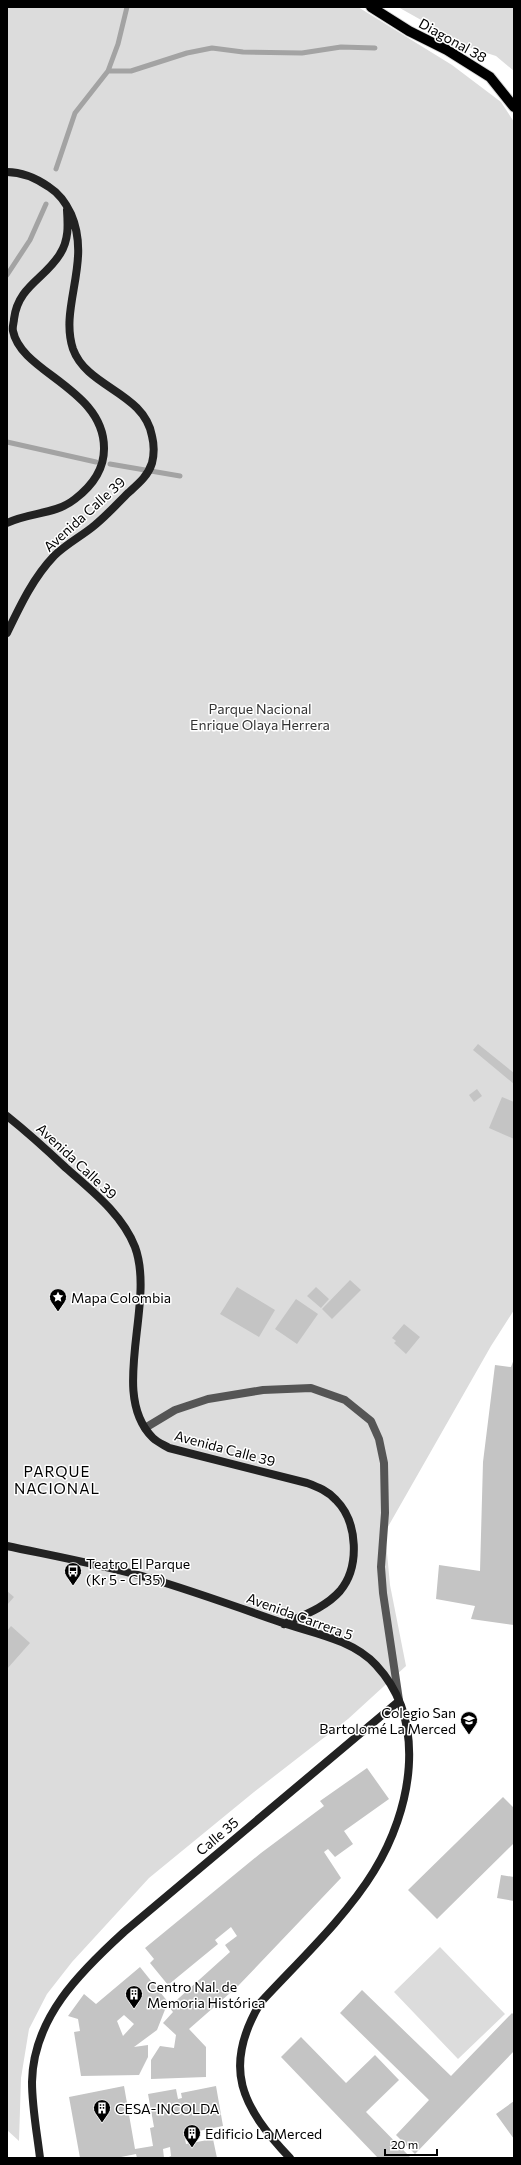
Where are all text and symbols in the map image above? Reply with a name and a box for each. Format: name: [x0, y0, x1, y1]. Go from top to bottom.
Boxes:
street label: Diagonal 38: [416, 14, 490, 66]
street label: Avenida Calle 39: [40, 473, 128, 555]
park label: Parque Nacional Enrique Olaya Herrera: [190, 700, 330, 733]
street label: Avenida Calle 39: [33, 1119, 121, 1203]
place icon: Mapa Colombia: [48, 1287, 68, 1312]
place label: Mapa Colombia: [71, 1289, 171, 1306]
street label: Avenida Calle 39: [173, 1426, 277, 1470]
district label: PARQUE NACIONAL: [14, 1462, 100, 1497]
place label: Teatro El Parque (Kr 5 - Cl 35): [86, 1555, 190, 1588]
bus stop icon: Teatro El Parque (Kr 5 - Cl 35): [63, 1561, 83, 1586]
street label: Avenida Carrera 5: [245, 1589, 355, 1643]
place label: Colegio San Bartolomé La Merced: [319, 1704, 456, 1737]
school or university icon: Colegio San Bartolomé La Merced: [459, 1710, 479, 1735]
street label: Calle 35: [192, 1813, 242, 1859]
place label: Centro Nal. de Memoria Histórica: [147, 1978, 265, 2011]
building icon: Centro Nal. de Memoria Histórica: [124, 1984, 144, 2009]
building icon: CESA-INCOLDA: [92, 2098, 112, 2123]
place label: CESA-INCOLDA: [115, 2100, 220, 2117]
building icon: Edificio La Merced: [182, 2123, 202, 2148]
place label: Edificio La Merced: [205, 2125, 322, 2142]
scale bar: [385, 2131, 437, 2157]
text: 20 m: [391, 2137, 418, 2151]

